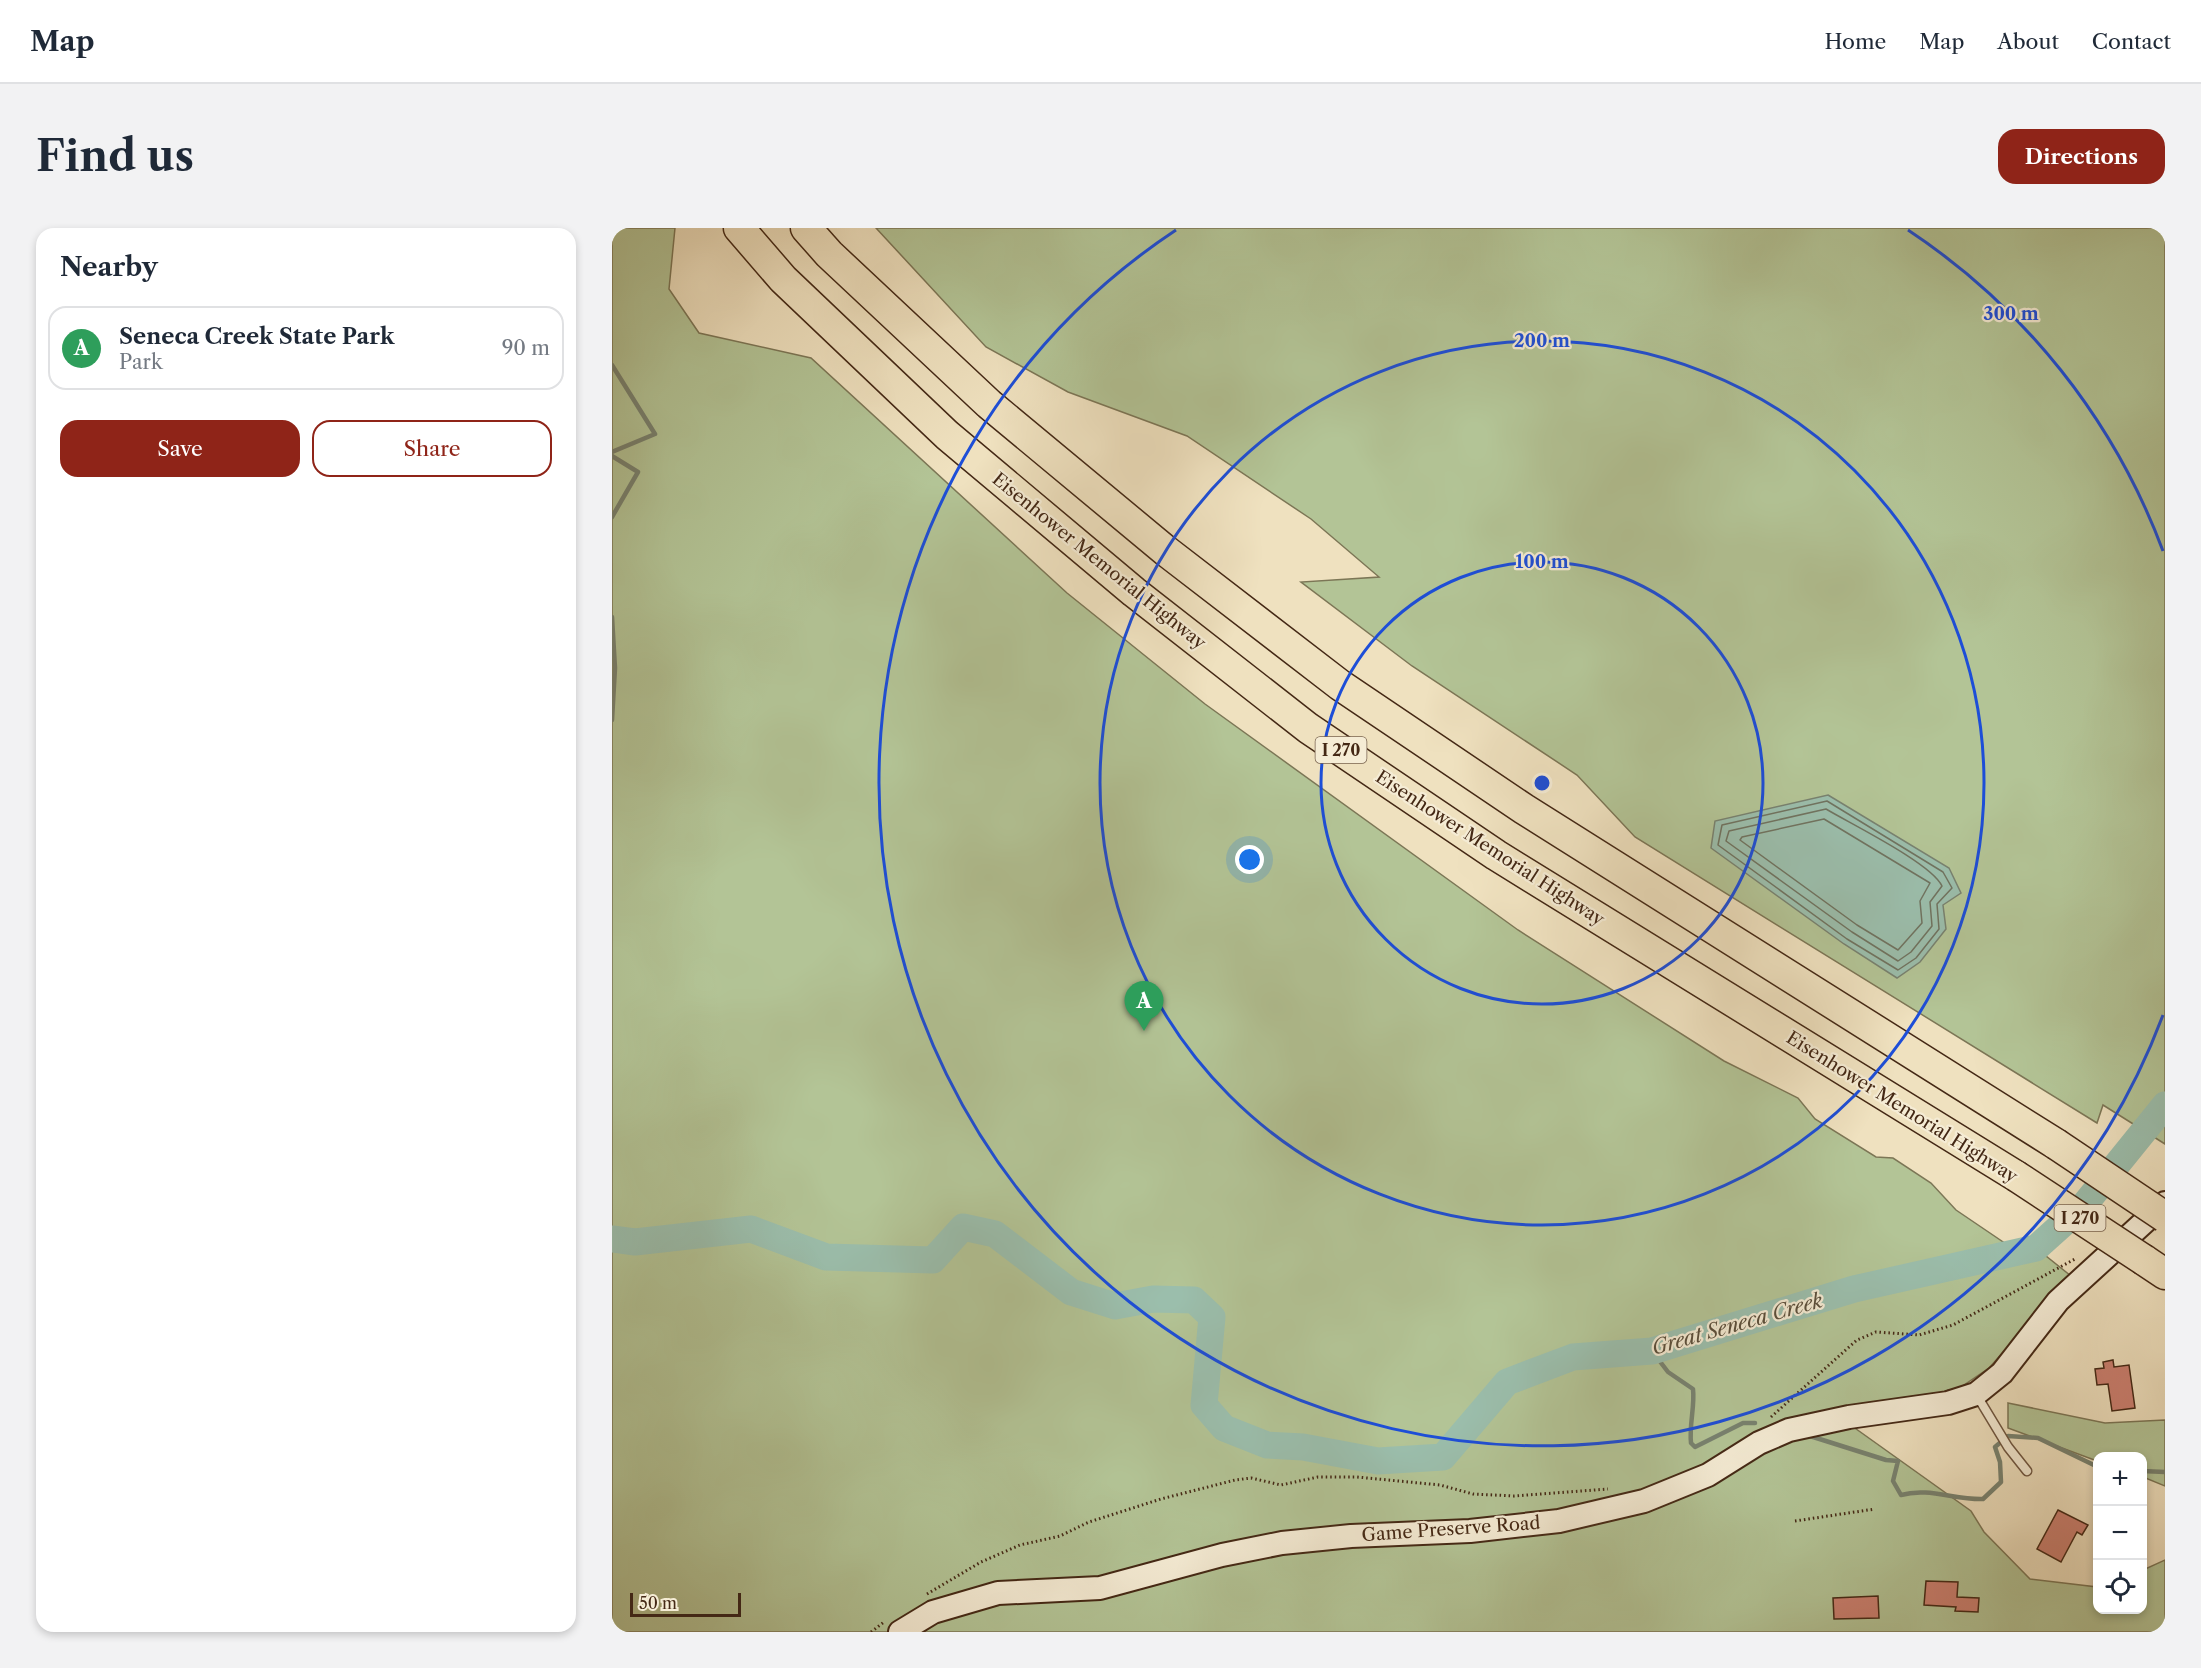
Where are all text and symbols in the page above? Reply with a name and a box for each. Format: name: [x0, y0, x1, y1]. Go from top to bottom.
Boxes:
text: Map: [30, 24, 94, 58]
text: Home: [1825, 29, 1886, 54]
text: Map: [1919, 29, 1964, 54]
text: About: [1997, 29, 2059, 54]
text: Contact: [2092, 29, 2171, 54]
button: Directions: [1998, 129, 2165, 184]
text: Find us: [36, 130, 194, 182]
text: Nearby: [60, 251, 158, 283]
text: 300 m: [1983, 303, 2039, 325]
text: Seneca Creek State Park: [119, 323, 394, 350]
text: 200 m: [1514, 330, 1570, 352]
text: A: [74, 336, 89, 360]
text: 90 m: [502, 336, 550, 360]
text: Park: [119, 350, 162, 374]
button: Save: [60, 420, 300, 477]
button: Share: [312, 420, 552, 477]
street label: Eisenhower Memorial Highway: [988, 468, 1211, 655]
text: 100 m: [1515, 551, 1569, 573]
road number: I 270: [1316, 737, 1366, 763]
street label: Eisenhower Memorial Highway: [1371, 766, 1609, 931]
centre of rings: [1532, 773, 1552, 793]
your location: [1235, 845, 1264, 874]
pin: A: [1124, 982, 1164, 1031]
street label: Eisenhower Memorial Highway: [1782, 1027, 2022, 1188]
road number: I 270: [2054, 1205, 2106, 1231]
water label: Great Seneca Creek: [1649, 1288, 1826, 1360]
map controls: [2093, 1452, 2147, 1614]
button: +: [2093, 1452, 2147, 1506]
button: −: [2093, 1506, 2147, 1560]
street label: Game Preserve Road: [1361, 1512, 1541, 1546]
button: locate: [2093, 1560, 2147, 1614]
scale bar: [630, 1590, 741, 1618]
text: 50 m: [639, 1593, 677, 1613]

